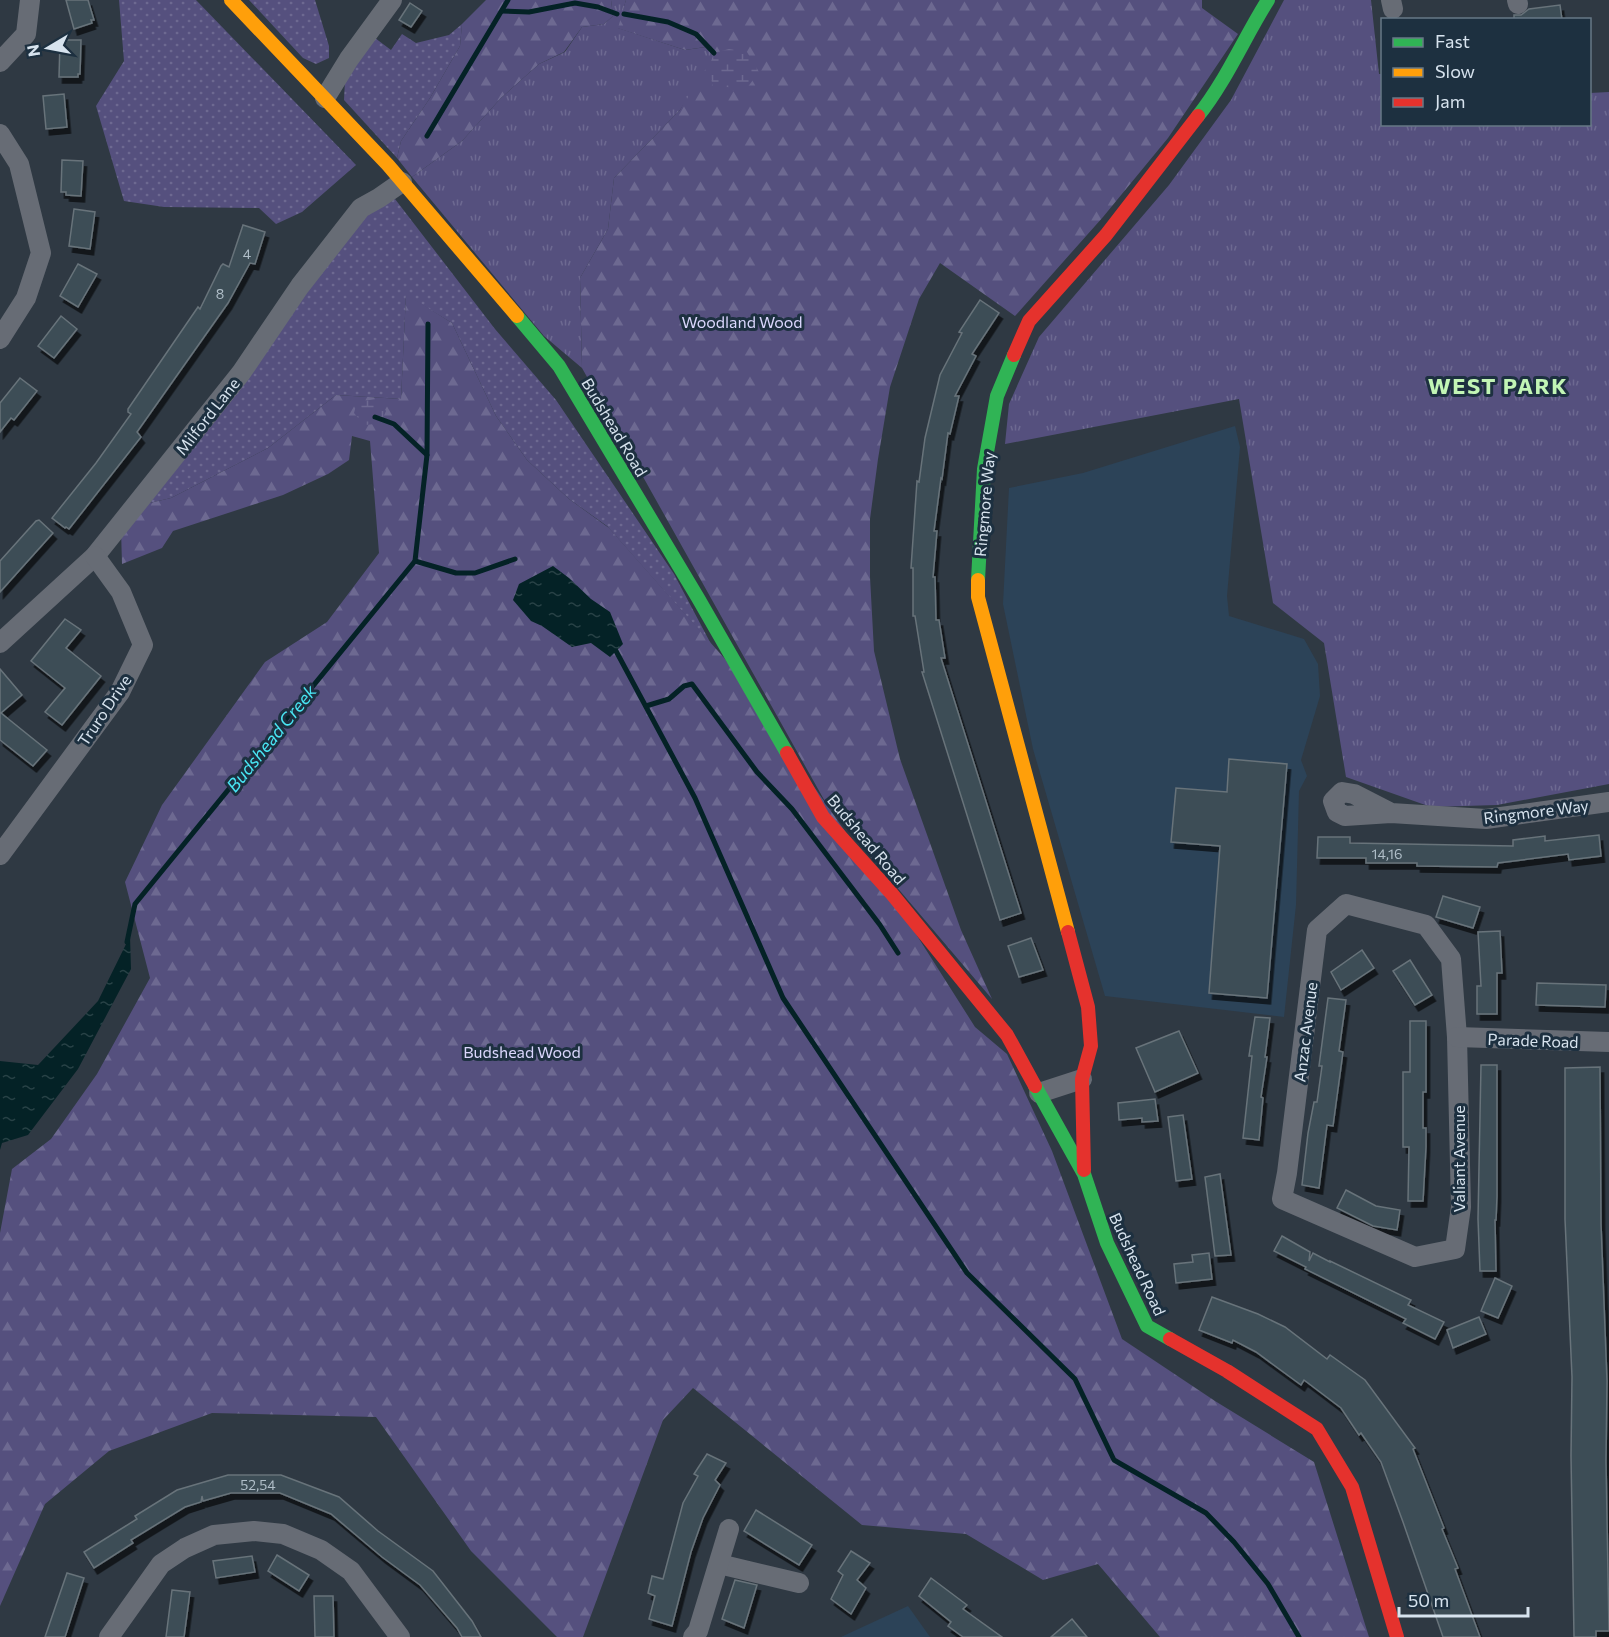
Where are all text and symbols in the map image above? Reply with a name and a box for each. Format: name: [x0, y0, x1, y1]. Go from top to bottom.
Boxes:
north arrow: [18, 18, 78, 78]
legend: [1381, 18, 1591, 126]
text: Fast: [1435, 30, 1470, 52]
text: N: [22, 43, 43, 58]
text: Slow: [1435, 60, 1475, 82]
text: Jam: [1435, 90, 1465, 112]
house number: 4: [243, 245, 252, 262]
house number: 8: [216, 285, 224, 302]
park label: Woodland Wood: [681, 312, 803, 331]
district label: WEST PARK: [1428, 372, 1568, 399]
street label: Milford Lane: [171, 374, 243, 458]
street label: Budshead Road: [578, 374, 652, 480]
street label: Ringmore Way: [970, 450, 998, 558]
street label: Truro Drive: [73, 671, 135, 749]
water label: Budshead Creek: [221, 679, 322, 796]
street label: Budshead Road: [824, 790, 910, 888]
street label: Ringmore Way: [1482, 795, 1590, 827]
house number: 14,16: [1372, 845, 1402, 862]
street label: Anzac Avenue: [1289, 981, 1321, 1083]
street label: Parade Road: [1487, 1029, 1579, 1051]
park label: Budshead Wood: [463, 1042, 581, 1061]
street label: Valiant Avenue: [1449, 1105, 1468, 1213]
street label: Budshead Road: [1106, 1209, 1170, 1319]
house number: 52,54: [240, 1476, 276, 1493]
scale bar: [1399, 1580, 1528, 1618]
text: 50 m: [1408, 1589, 1449, 1611]

